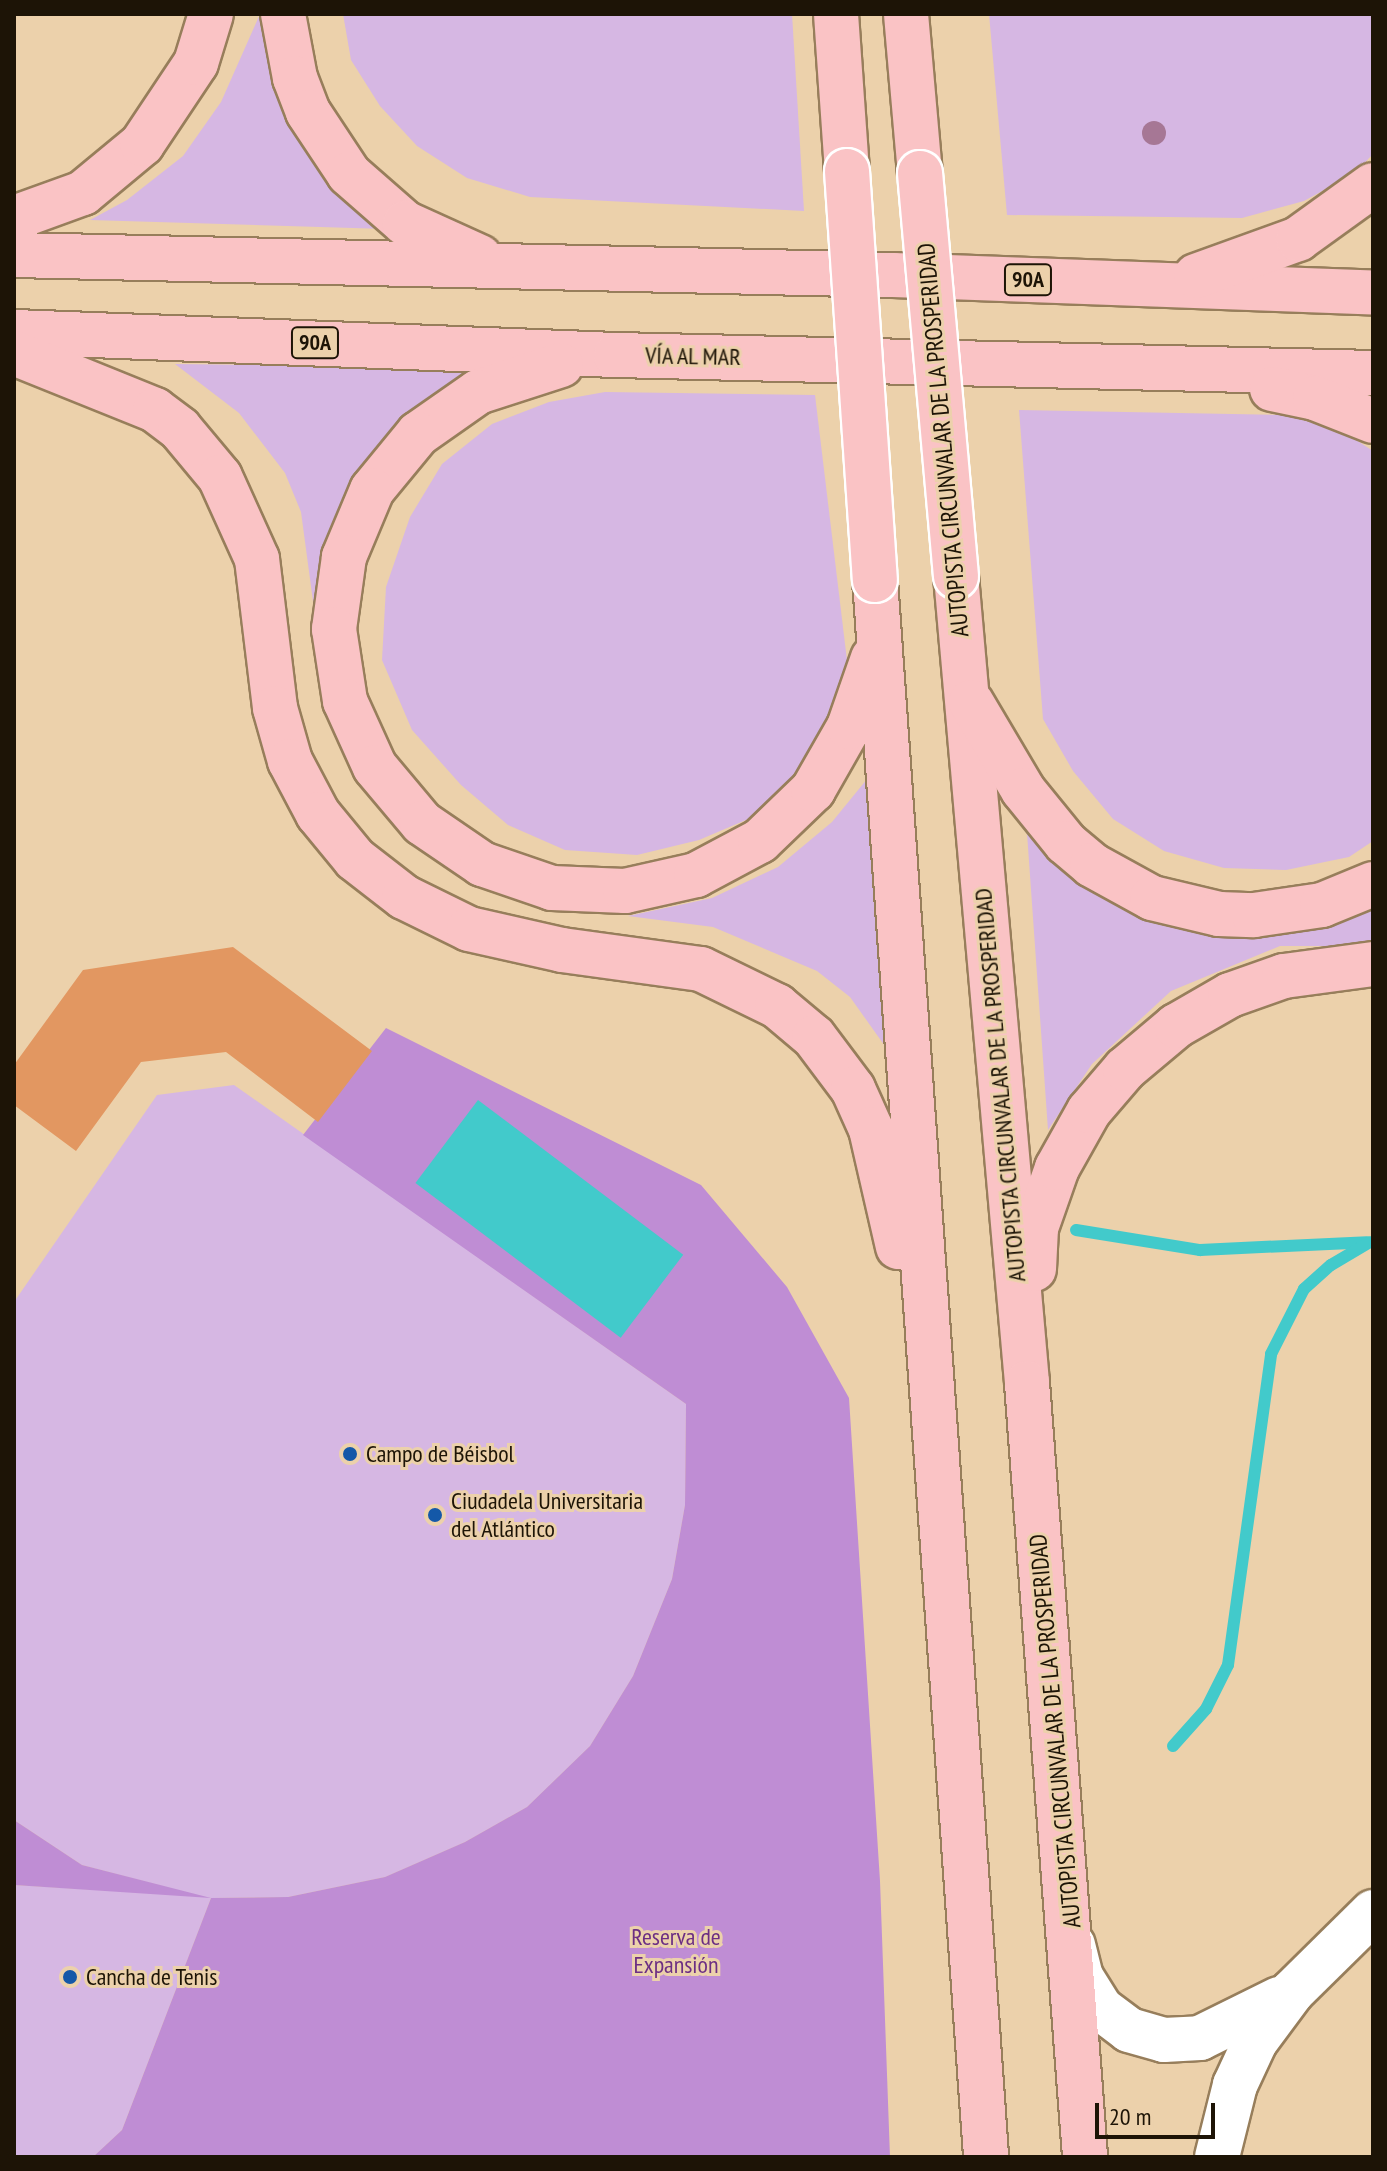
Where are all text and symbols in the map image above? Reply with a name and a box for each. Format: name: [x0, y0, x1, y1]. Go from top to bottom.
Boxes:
street label: AUTOPISTA CIRCUNVALAR DE LA PROSPERIDAD: [911, 241, 975, 639]
road number: 90A: [1002, 262, 1054, 298]
road number: 90A: [289, 325, 341, 361]
street label: VÍA AL MAR: [644, 341, 742, 371]
street label: AUTOPISTA CIRCUNVALAR DE LA PROSPERIDAD: [968, 886, 1032, 1284]
place label: Campo de Béisbol: [366, 1440, 514, 1468]
marker: Campo de Béisbol: [341, 1445, 359, 1463]
place label: Ciudadela Universitaria del Atlántico: [451, 1487, 643, 1543]
marker: Ciudadela Universitaria del Atlántico: [426, 1506, 444, 1524]
street label: AUTOPISTA CIRCUNVALAR DE LA PROSPERIDAD: [1023, 1532, 1087, 1930]
park label: Reserva de Expansión: [631, 1923, 721, 1979]
place label: Cancha de Tenis: [86, 1963, 218, 1991]
marker: Cancha de Tenis: [61, 1968, 79, 1986]
scale bar: [1099, 2087, 1219, 2137]
text: 20 m: [1109, 2101, 1151, 2132]

